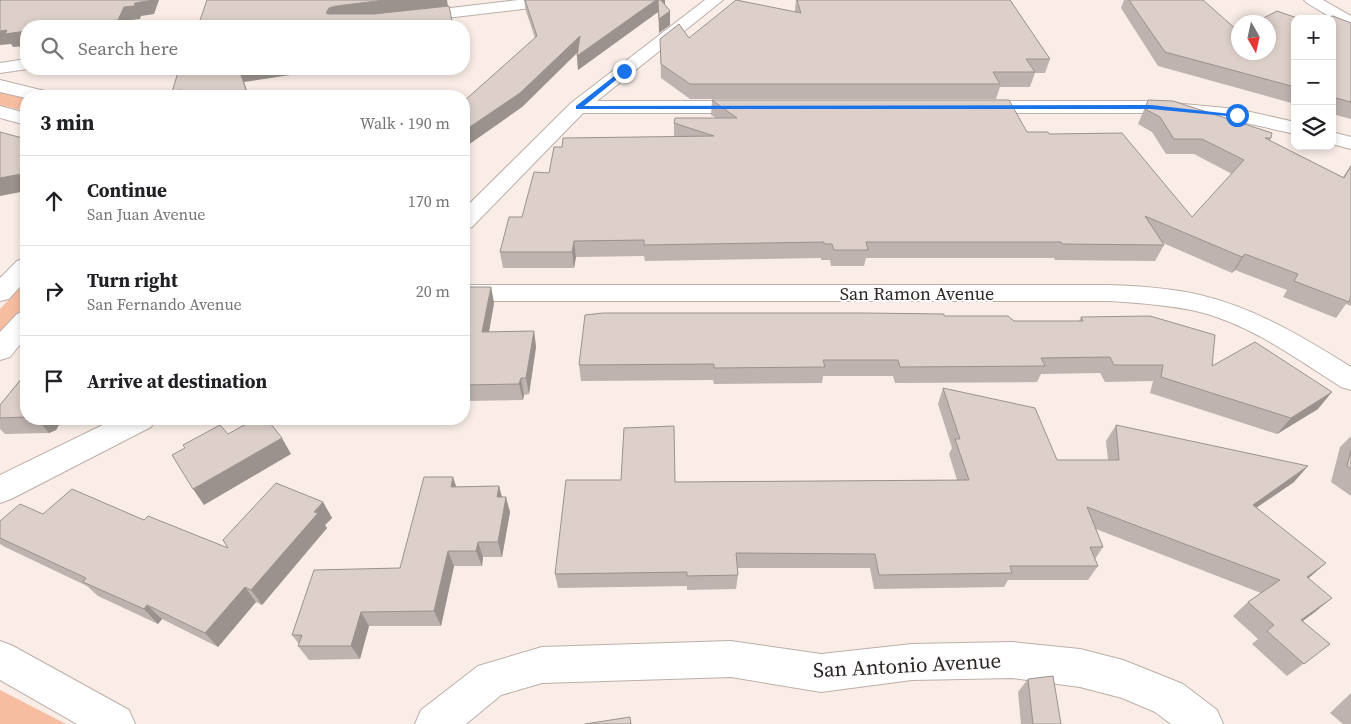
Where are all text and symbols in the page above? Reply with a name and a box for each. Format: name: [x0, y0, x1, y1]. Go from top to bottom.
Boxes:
north arrow: [1231, 15, 1276, 60]
map controls: [1291, 15, 1336, 150]
button: +: [1291, 15, 1336, 60]
search box: [20, 20, 470, 75]
icon: search: [38, 34, 66, 62]
text: Search here: [78, 35, 178, 61]
route end: [613, 60, 636, 83]
button: −: [1291, 60, 1336, 105]
route start: [1226, 104, 1249, 127]
button: layers: [1291, 105, 1336, 150]
text: 3 min: [40, 108, 95, 137]
text: Walk · 190 m: [360, 112, 450, 134]
text: Continue: [87, 177, 167, 203]
icon: ahead: [40, 187, 68, 215]
text: 170 m: [408, 190, 450, 212]
text: San Juan Avenue: [87, 203, 206, 225]
text: Turn right: [87, 267, 178, 293]
icon: right: [40, 277, 68, 305]
text: 20 m: [416, 280, 450, 302]
street label: San Ramon Avenue: [840, 281, 994, 306]
text: San Fernando Avenue: [87, 293, 242, 315]
icon: arrive: [40, 367, 68, 395]
text: Arrive at destination: [87, 368, 267, 394]
street label: San Antonio Avenue: [812, 646, 1002, 684]

